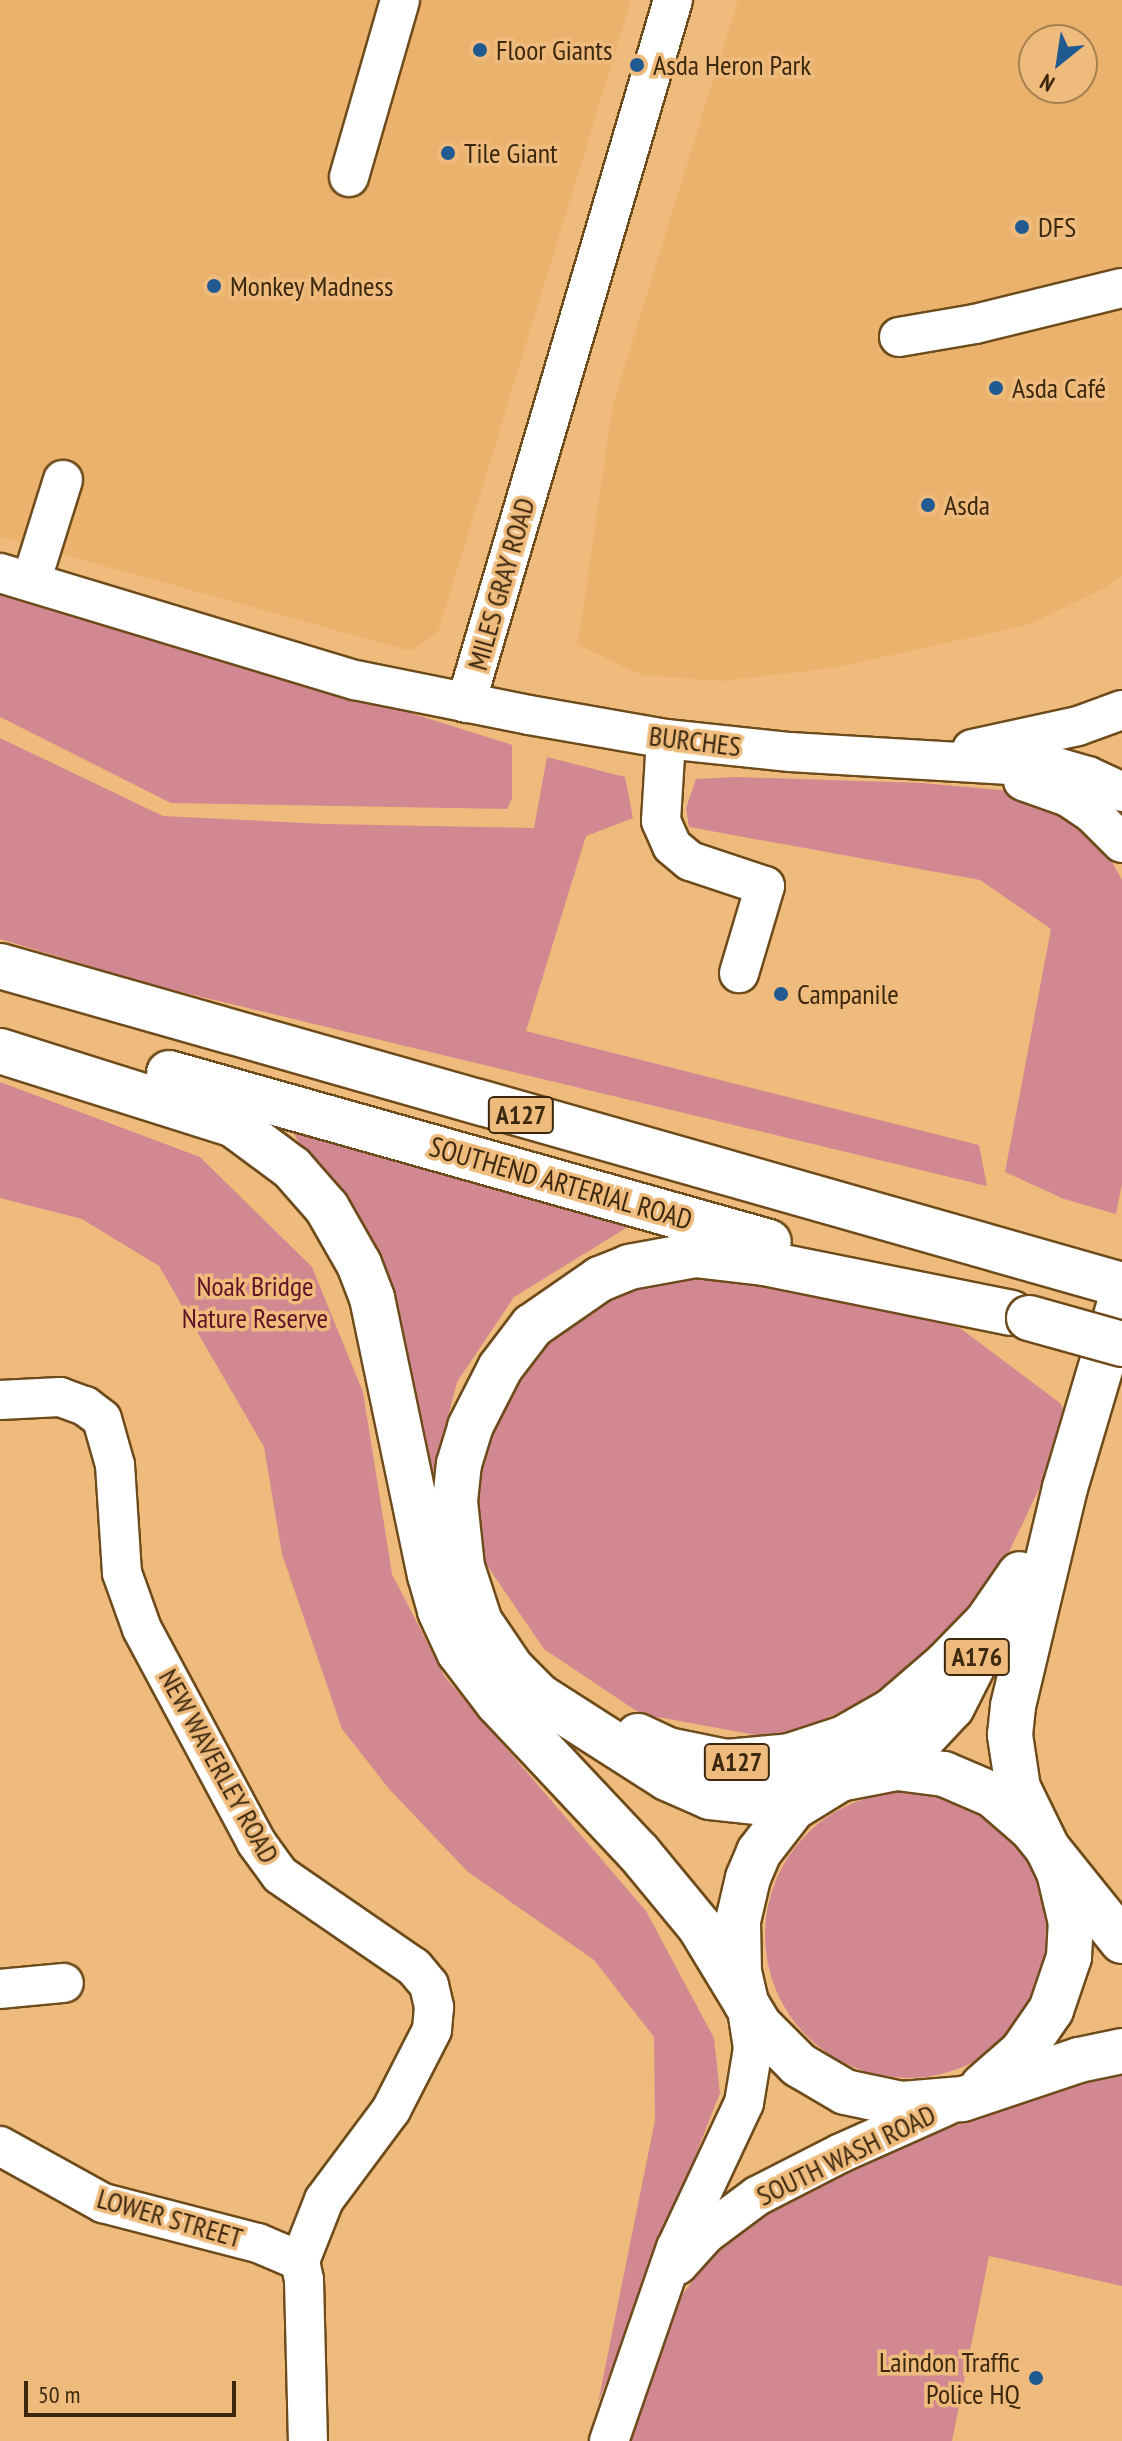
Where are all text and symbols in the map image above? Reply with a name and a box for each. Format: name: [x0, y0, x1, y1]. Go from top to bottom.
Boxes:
north arrow: [1018, 24, 1098, 104]
place label: Floor Giants: [496, 33, 612, 67]
marker: Floor Giants: [471, 41, 489, 59]
place label: Asda Heron Park: [653, 48, 811, 82]
marker: Asda Heron Park: [628, 56, 646, 74]
text: N: [1035, 68, 1059, 98]
place label: Tile Giant: [464, 136, 558, 170]
marker: Tile Giant: [439, 144, 457, 162]
place label: DFS: [1038, 210, 1076, 244]
marker: DFS: [1013, 218, 1031, 236]
place label: Monkey Madness: [230, 269, 394, 303]
marker: Monkey Madness: [205, 277, 223, 295]
place label: Asda Café: [1012, 371, 1106, 405]
marker: Asda Café: [987, 379, 1005, 397]
place label: Asda: [944, 488, 990, 522]
street label: MILES GRAY ROAD: [460, 494, 542, 674]
marker: Asda: [919, 496, 937, 514]
street label: BURCHES: [647, 719, 743, 763]
place label: Campanile: [797, 977, 899, 1011]
marker: Campanile: [772, 985, 790, 1003]
road number: A127: [487, 1093, 555, 1137]
street label: SOUTHEND ARTERIAL ROAD: [425, 1129, 697, 1237]
park label: Noak Bridge Nature Reserve: [182, 1269, 328, 1335]
road number: A176: [943, 1635, 1011, 1679]
street label: NEW WAVERLEY ROAD: [151, 1662, 287, 1870]
road number: A127: [703, 1740, 771, 1784]
street label: SOUTH WASH ROAD: [751, 2097, 941, 2213]
street label: LOWER STREET: [93, 2181, 247, 2255]
place label: Laindon Traffic Police HQ: [878, 2345, 1020, 2411]
scale bar: [28, 2365, 240, 2415]
marker: Laindon Traffic Police HQ: [1027, 2369, 1045, 2387]
text: 50 m: [38, 2379, 80, 2410]

